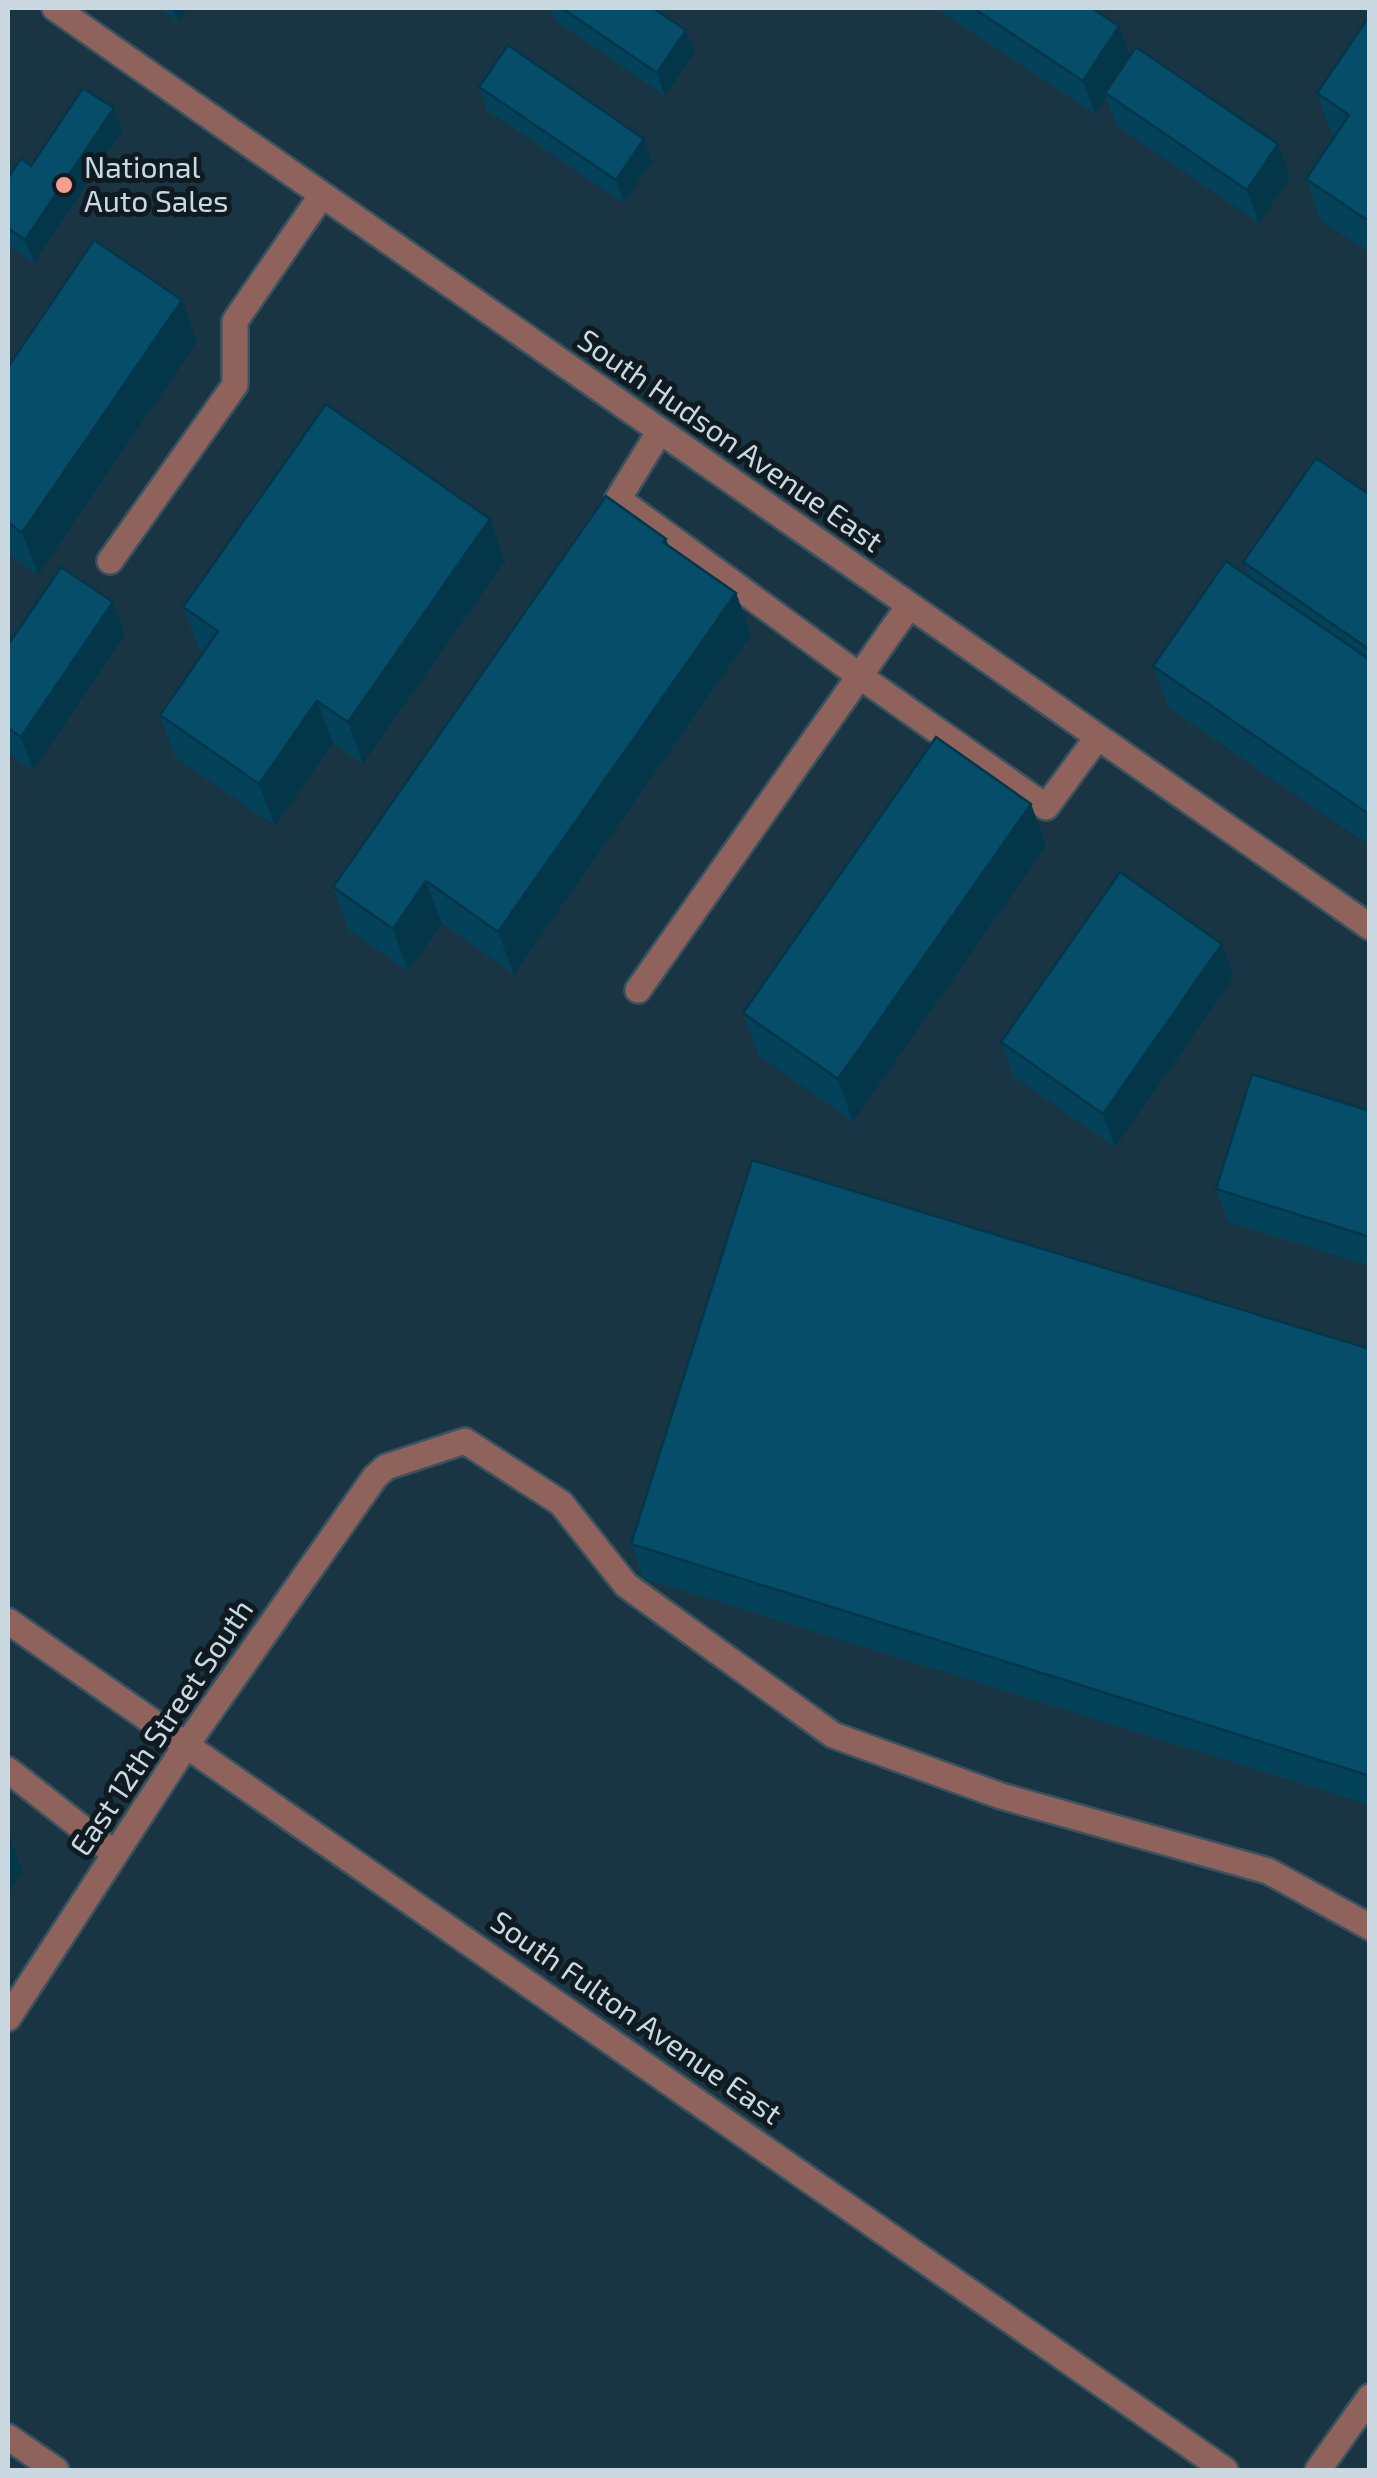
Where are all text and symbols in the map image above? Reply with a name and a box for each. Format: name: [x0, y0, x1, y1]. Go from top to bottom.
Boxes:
place label: National Auto Sales: [84, 148, 228, 218]
marker: National Auto Sales: [53, 174, 75, 196]
street label: South Hudson Avenue East: [572, 320, 890, 558]
street label: East 12th Street South: [61, 1592, 259, 1862]
street label: South Fulton Avenue East: [485, 1902, 790, 2131]

